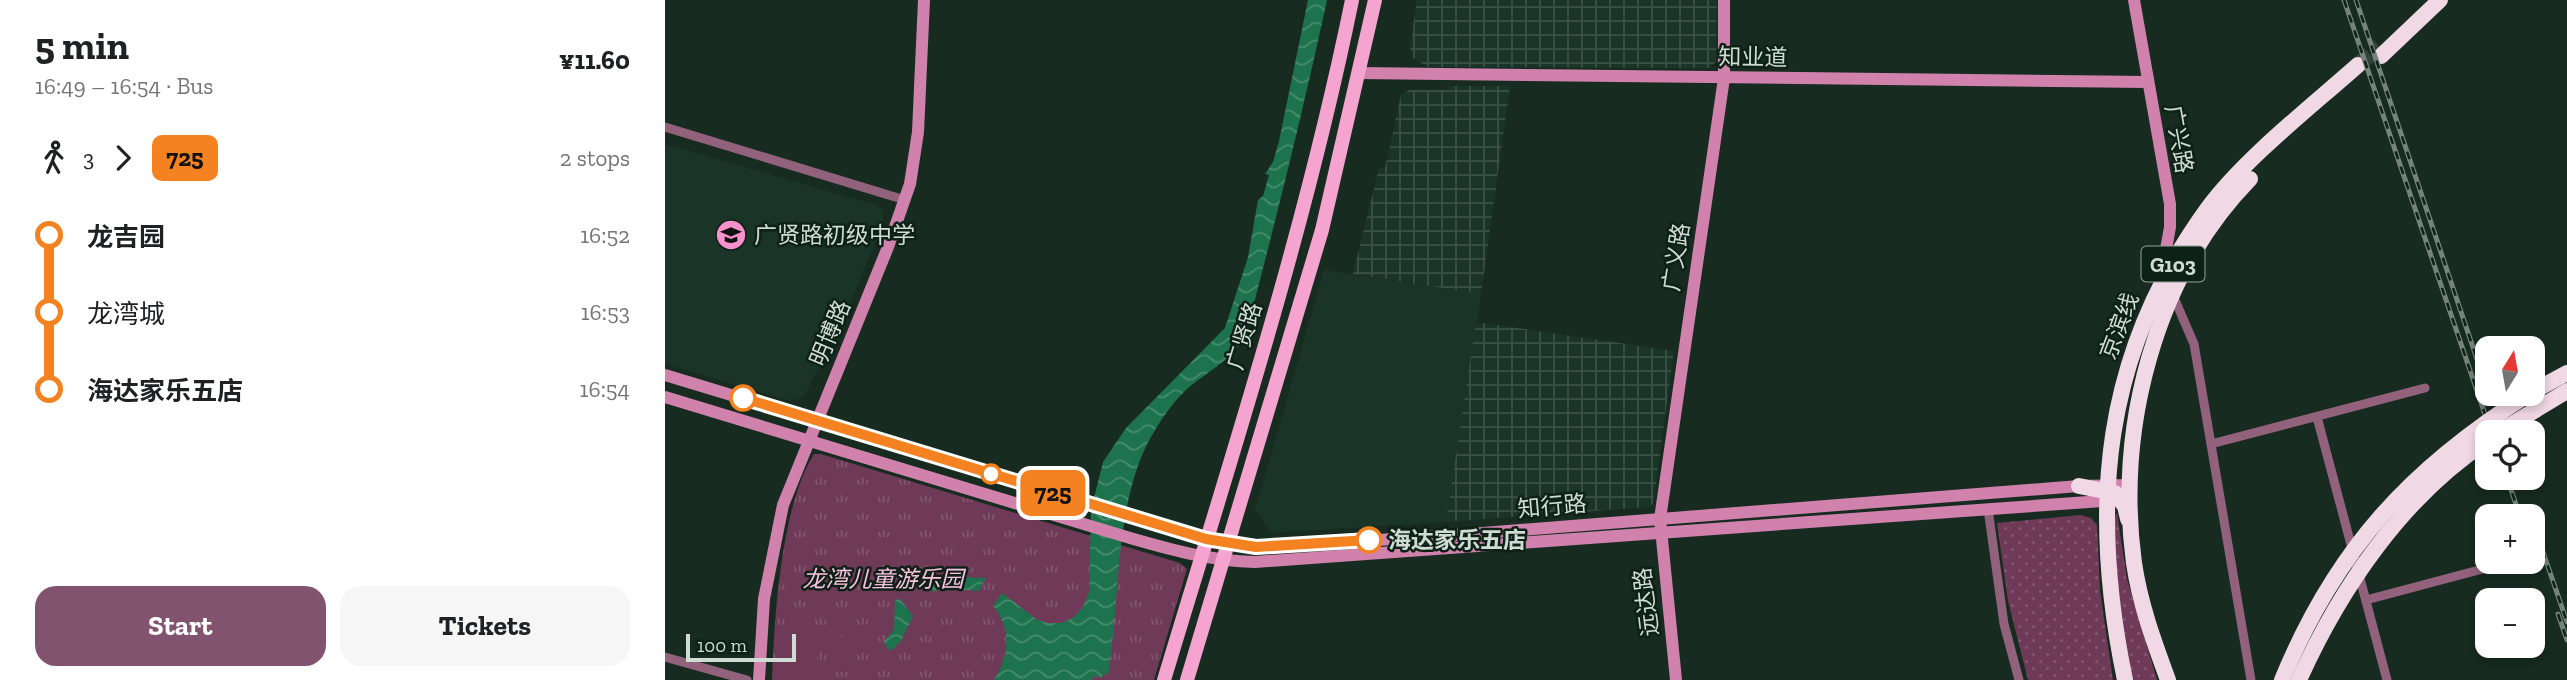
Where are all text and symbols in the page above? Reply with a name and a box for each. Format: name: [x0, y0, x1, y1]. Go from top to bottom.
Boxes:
text: 5 min: [35, 23, 129, 69]
street label: 知业道: [1718, 42, 1788, 72]
text: ¥11.60: [559, 44, 630, 76]
text: 16:49 – 16:54 · Bus: [35, 72, 213, 100]
street label: 广兴路: [2159, 103, 2199, 175]
icon: walk: [35, 139, 73, 177]
icon: forward: [104, 139, 142, 177]
text: 725: [166, 143, 204, 172]
text: 3: [83, 144, 94, 172]
text: 2 stops: [560, 144, 630, 172]
school or university icon: 广贤路初级中学: [714, 218, 748, 252]
text: 龙吉园: [87, 221, 165, 253]
text: 16:52: [580, 221, 630, 249]
place label: 广贤路初级中学: [754, 221, 915, 249]
street label: 广义路: [1657, 221, 1695, 293]
road number: G103: [2141, 246, 2205, 282]
street label: 京滨线: [2094, 289, 2144, 363]
street label: 明博路: [804, 296, 856, 370]
text: 龙湾城: [87, 298, 165, 330]
text: 16:53: [581, 298, 630, 326]
street label: 广贤路: [1221, 299, 1267, 373]
north arrow: [2475, 336, 2545, 406]
map controls: [2475, 336, 2545, 658]
text: 海达家乐五店: [87, 375, 243, 407]
text: 16:54: [580, 375, 630, 403]
unlabelled marker: [730, 385, 756, 411]
button: locate: [2475, 420, 2545, 490]
unlabelled marker: [981, 464, 1001, 484]
line badge: 725: [1013, 470, 1093, 516]
text: 725: [1034, 478, 1072, 507]
street label: 知行路: [1516, 489, 1588, 523]
button: +: [2475, 504, 2545, 574]
place label: 海达家乐五店: [1388, 526, 1526, 554]
marker: 海达家乐五店: [1356, 527, 1382, 553]
park label: 龙湾儿童游乐园: [803, 565, 967, 593]
street label: 远达路: [1628, 566, 1664, 638]
button: Start: [35, 586, 326, 666]
button: Tickets: [340, 586, 630, 666]
button: −: [2475, 588, 2545, 658]
scale bar: [686, 631, 796, 663]
text: 100 m: [697, 634, 747, 657]

